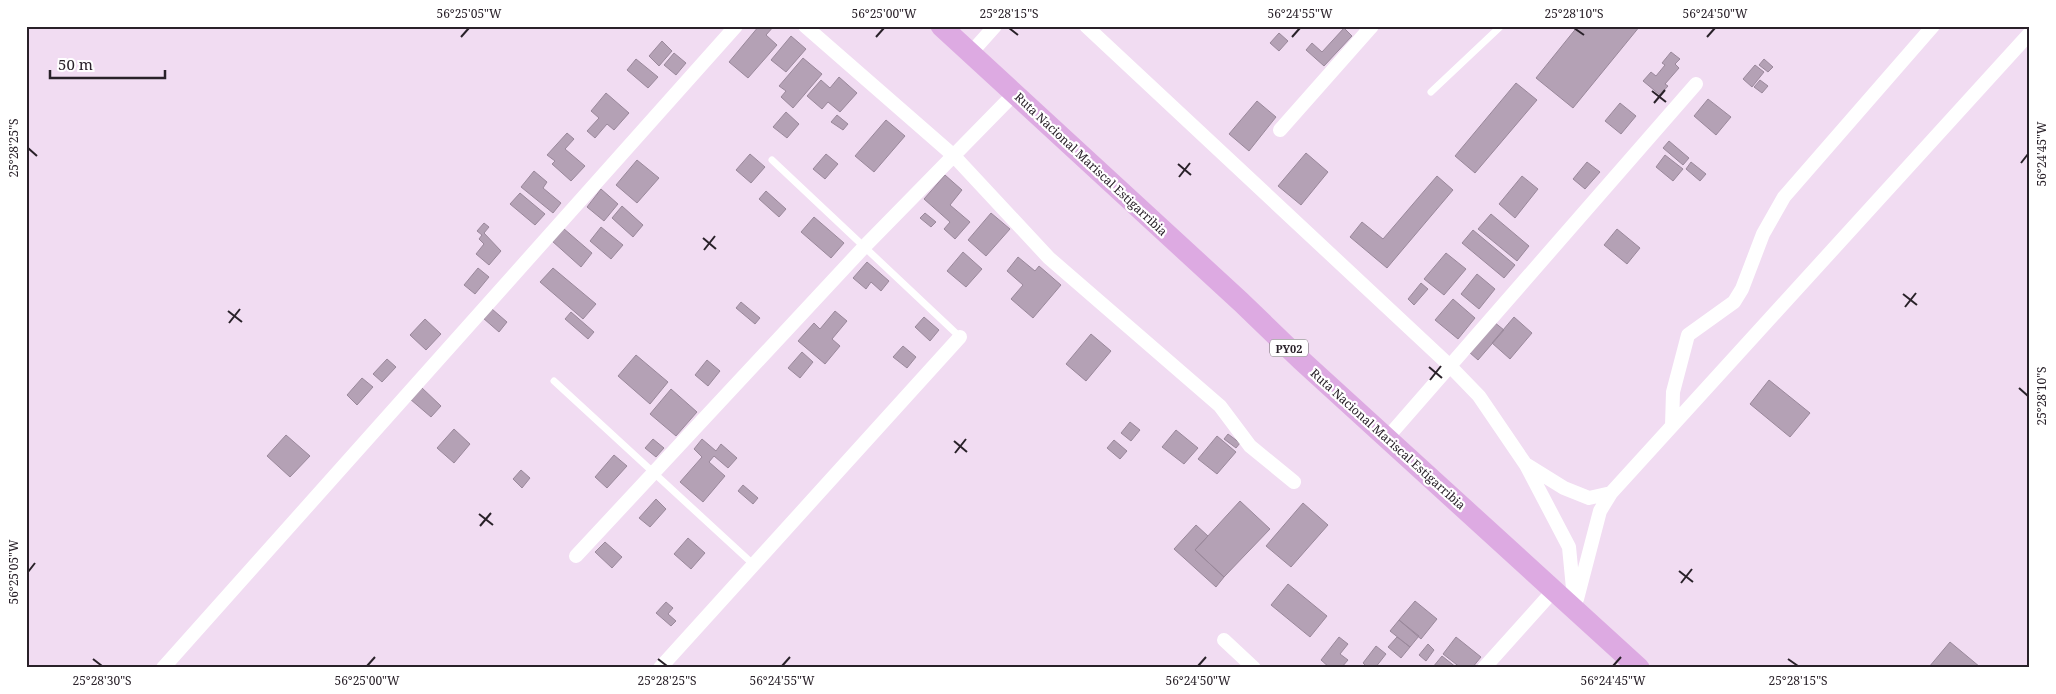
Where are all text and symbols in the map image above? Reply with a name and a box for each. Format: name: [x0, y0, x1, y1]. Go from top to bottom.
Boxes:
text: 56°25'05"W: [436, 5, 502, 22]
text: 56°25'00"W: [851, 5, 917, 22]
text: 25°28'15"S: [979, 5, 1039, 22]
text: 56°24'55"W: [1267, 5, 1333, 22]
text: 25°28'10"S: [1544, 5, 1604, 22]
text: 56°24'50"W: [1682, 5, 1748, 22]
scale bar: [50, 48, 165, 80]
text: 50 m: [58, 54, 93, 74]
street label: Ruta Nacional Mariscal Estigarribia: [1011, 88, 1171, 240]
text: 25°28'25"S: [5, 118, 22, 178]
text: 56°24'45"W: [2033, 121, 2050, 187]
road number: PY02: [1270, 339, 1308, 356]
street label: Ruta Nacional Mariscal Estigarribia: [1307, 365, 1469, 513]
text: 25°28'10"S: [2033, 366, 2050, 426]
text: 56°25'05"W: [5, 539, 22, 605]
text: 25°28'30"S: [72, 672, 132, 689]
text: 56°25'00"W: [334, 672, 400, 689]
text: 25°28'25"S: [637, 672, 697, 689]
text: 56°24'55"W: [749, 672, 815, 689]
text: 56°24'50"W: [1165, 672, 1231, 689]
text: 56°24'45"W: [1580, 672, 1646, 689]
text: 25°28'15"S: [1768, 672, 1828, 689]

